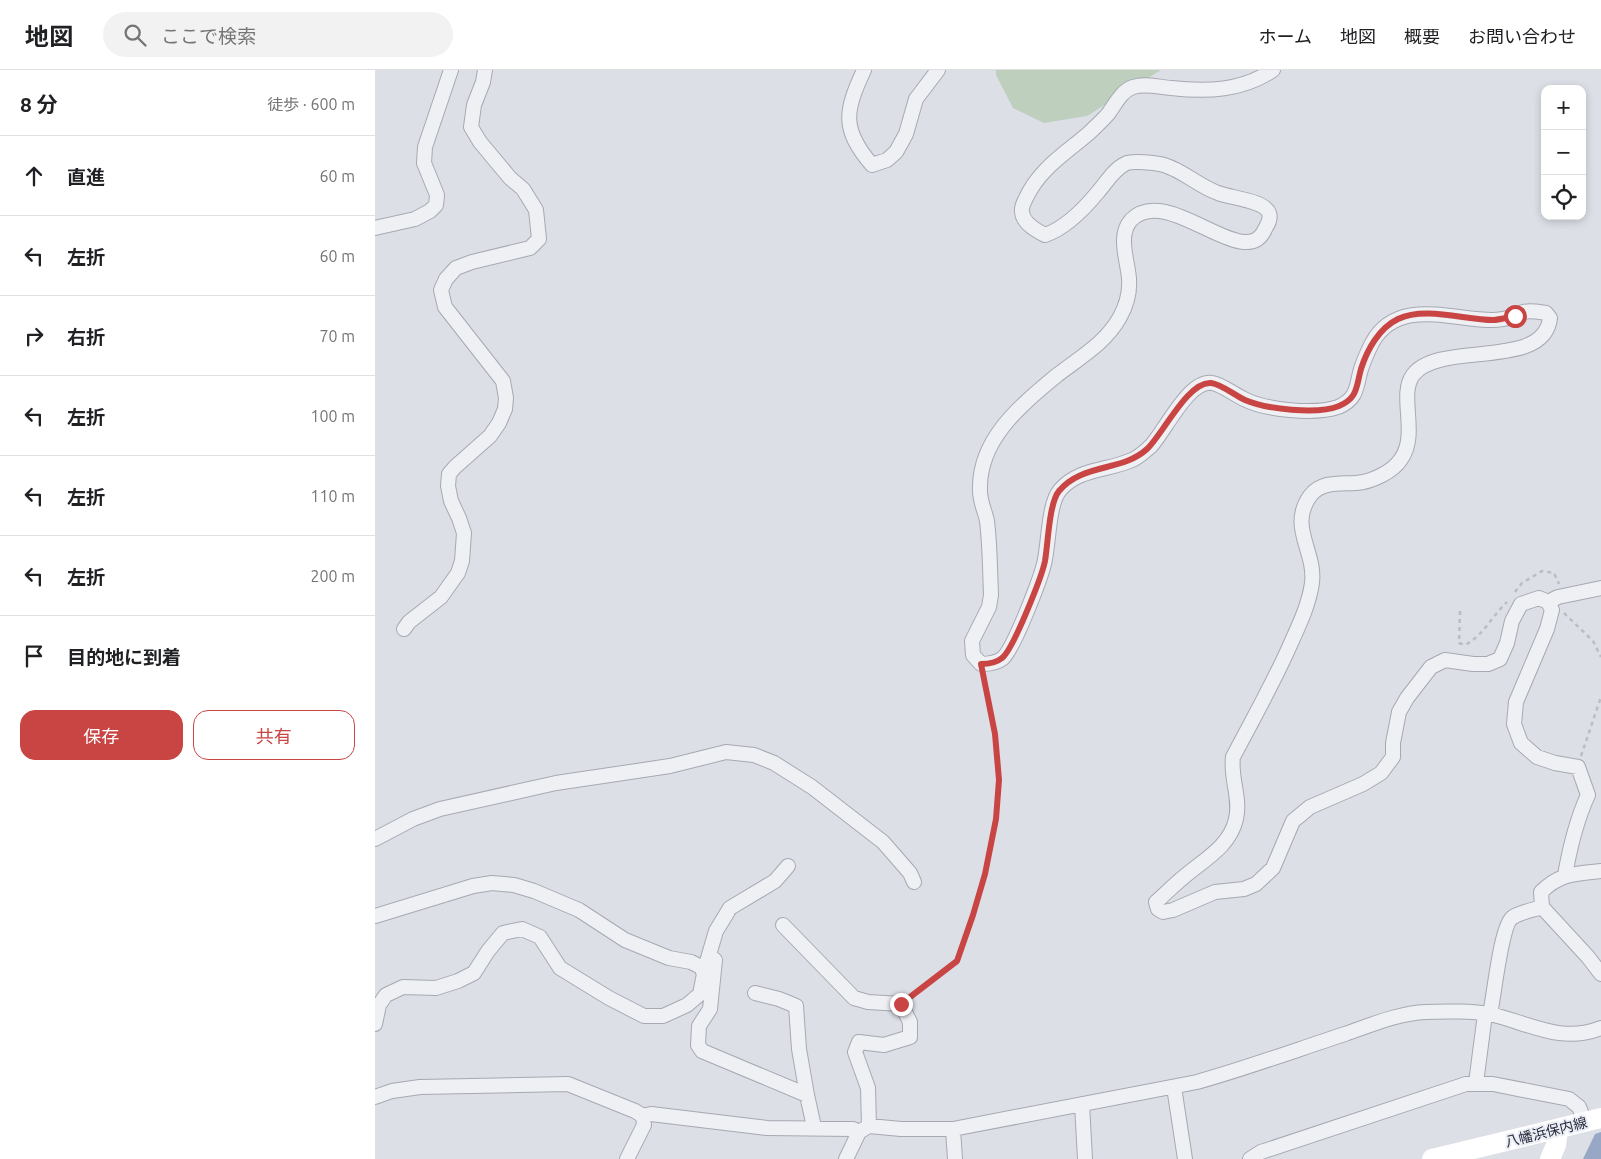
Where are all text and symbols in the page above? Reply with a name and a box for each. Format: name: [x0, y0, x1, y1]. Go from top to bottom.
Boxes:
search box: [103, 12, 453, 57]
icon: search: [121, 21, 149, 49]
text: 地図: [25, 23, 73, 50]
text: ここで検索: [161, 25, 256, 47]
text: ホーム: [1259, 26, 1312, 46]
text: 地図: [1340, 26, 1376, 46]
text: 概要: [1404, 26, 1440, 46]
text: お問い合わせ: [1468, 26, 1576, 46]
map controls: [1541, 85, 1586, 220]
button: +: [1541, 85, 1586, 130]
text: 8 分: [20, 92, 58, 116]
text: 徒歩 · 600 m: [267, 95, 355, 113]
button: −: [1541, 130, 1586, 175]
icon: ahead: [20, 162, 48, 190]
text: 直進: [67, 166, 105, 188]
text: 60 m: [319, 167, 355, 185]
button: locate: [1541, 175, 1586, 220]
icon: left: [20, 242, 48, 270]
text: 左折: [67, 246, 105, 268]
text: 60 m: [319, 247, 355, 265]
route start: [1504, 305, 1527, 328]
icon: right: [20, 322, 48, 350]
text: 右折: [67, 326, 105, 348]
text: 70 m: [319, 327, 355, 345]
icon: left: [20, 402, 48, 430]
text: 左折: [67, 406, 105, 428]
text: 100 m: [310, 407, 355, 425]
icon: left: [20, 482, 48, 510]
text: 左折: [67, 486, 105, 508]
text: 110 m: [310, 487, 355, 505]
icon: left: [20, 562, 48, 590]
text: 左折: [67, 566, 105, 588]
text: 200 m: [310, 567, 355, 585]
icon: arrive: [20, 642, 48, 670]
text: 目的地に到着: [67, 646, 181, 668]
button: 保存: [20, 710, 183, 760]
button: 共有: [193, 710, 355, 760]
route end: [890, 993, 913, 1016]
street label: 八幡浜保内線: [1503, 1114, 1589, 1150]

